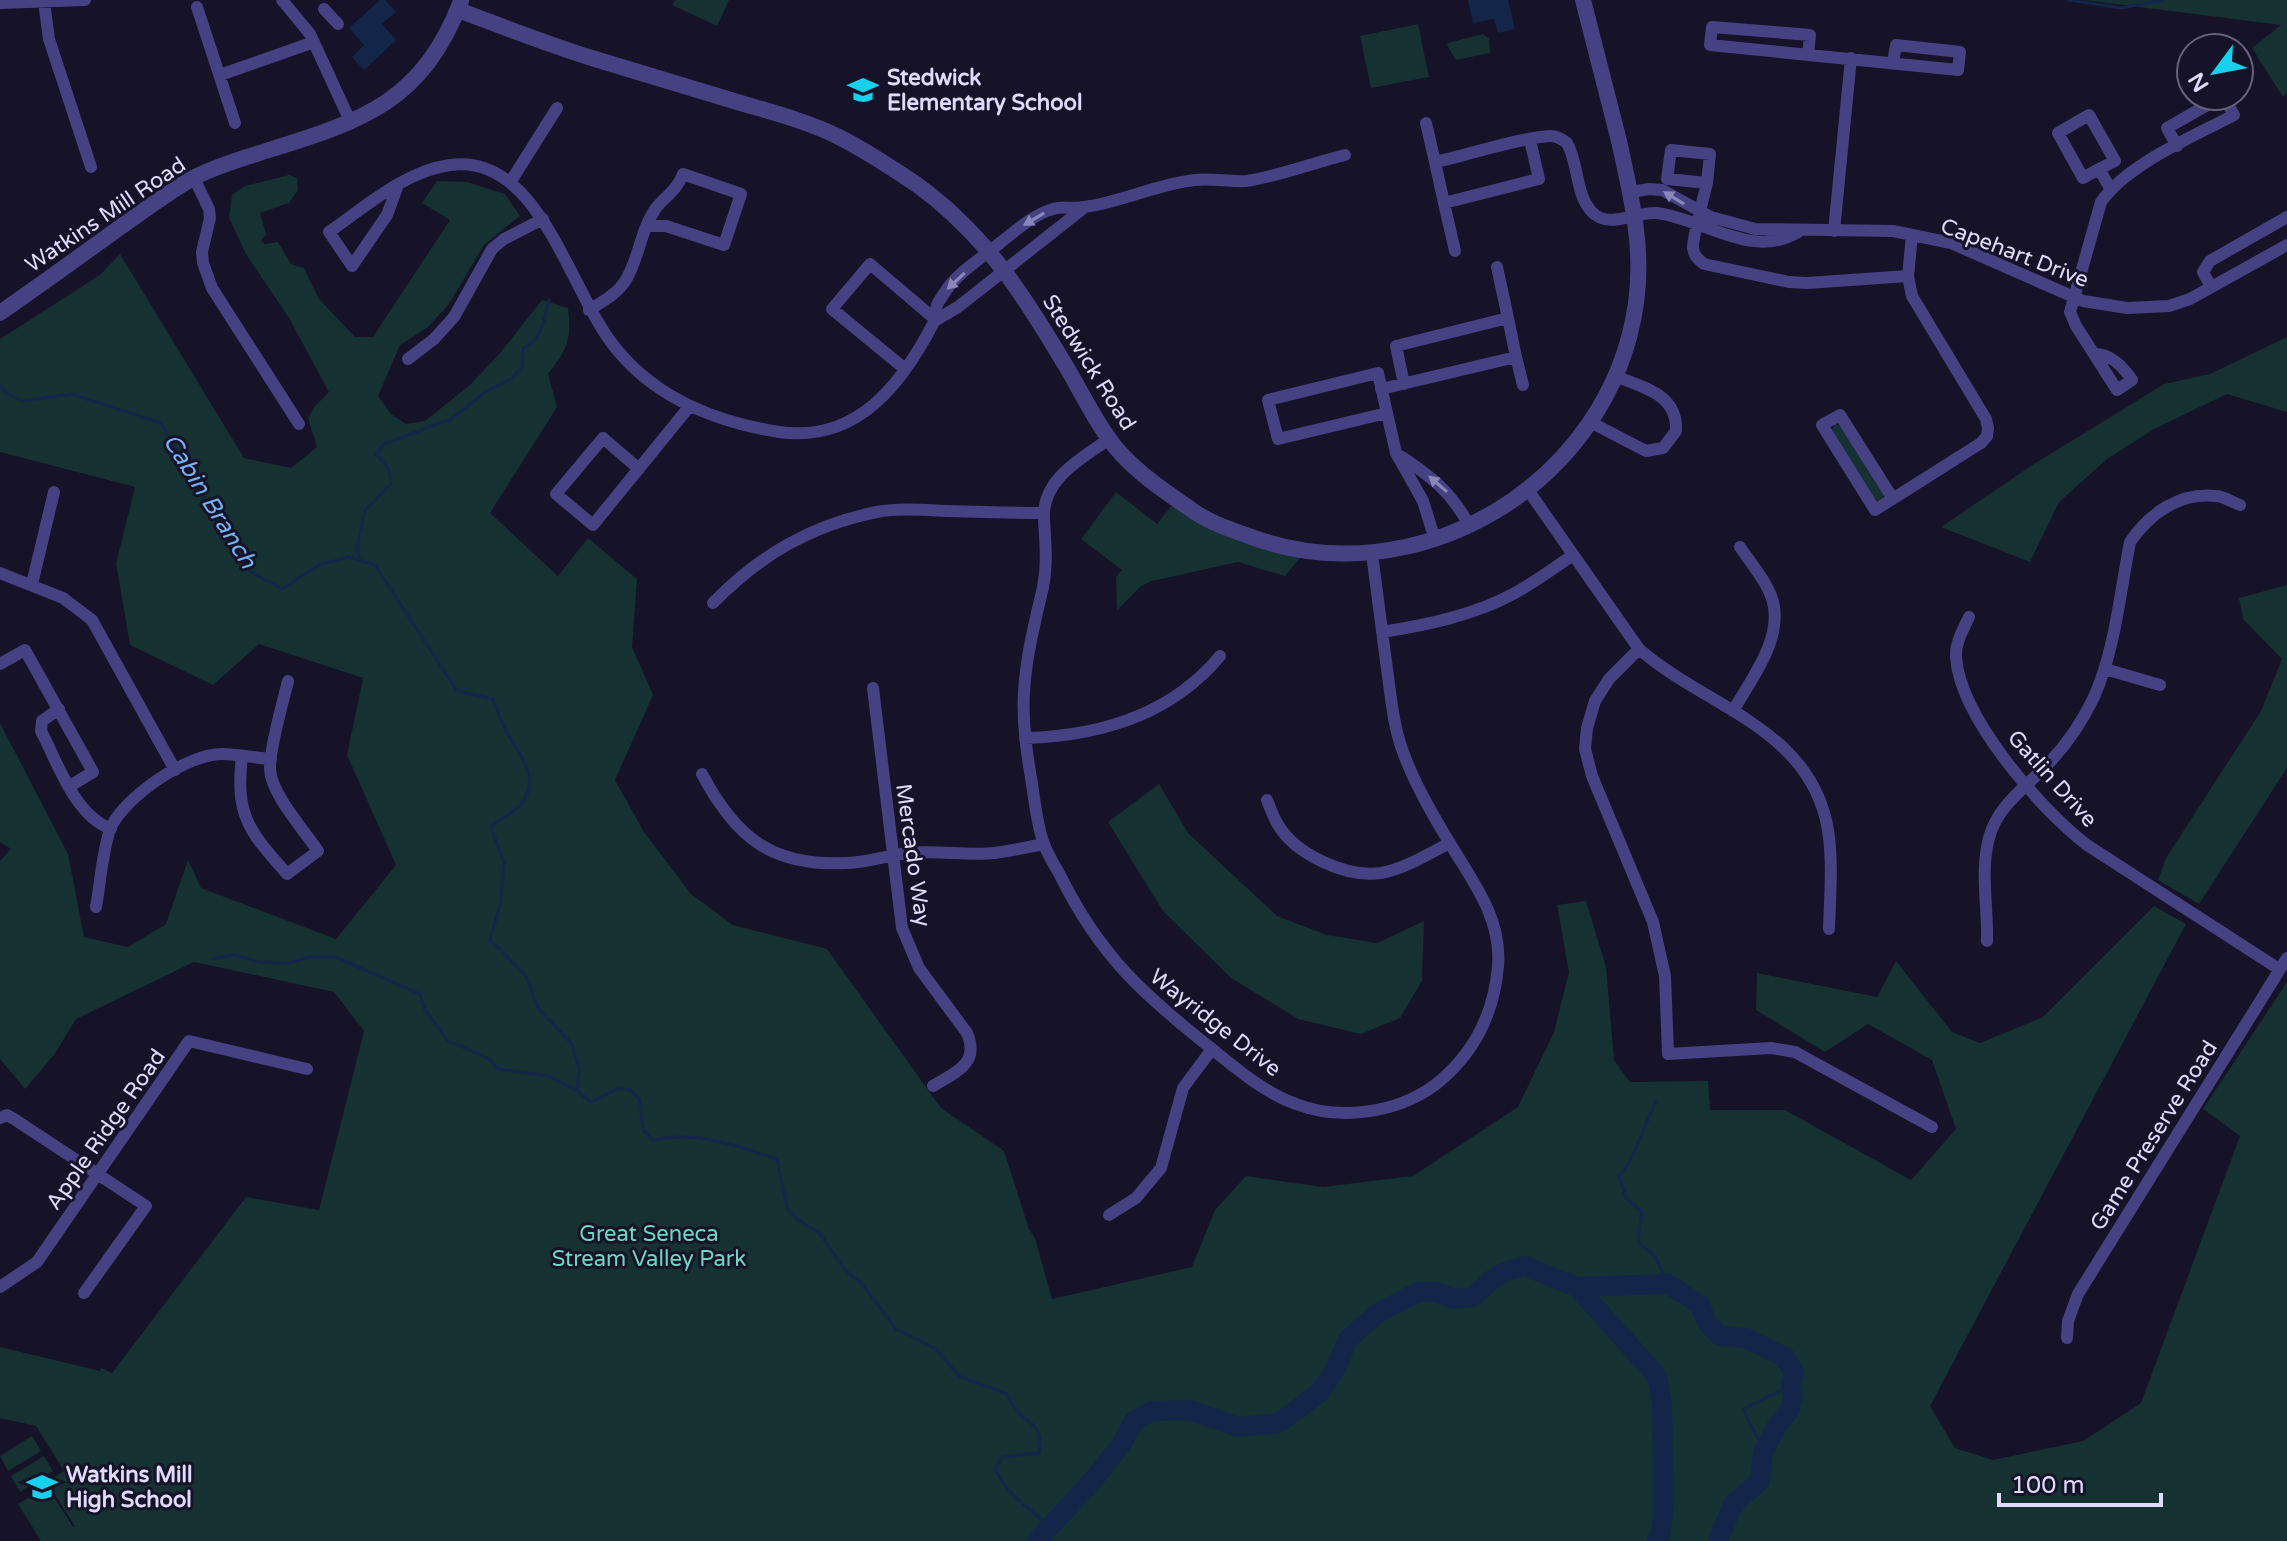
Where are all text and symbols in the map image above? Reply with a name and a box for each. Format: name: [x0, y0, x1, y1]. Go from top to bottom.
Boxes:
north arrow: [2175, 32, 2255, 112]
place label: Stedwick Elementary School: [887, 65, 1082, 116]
text: N: [2183, 68, 2215, 96]
school or university icon: Stedwick Elementary School: [846, 73, 880, 107]
street label: Watkins Mill Road: [21, 152, 191, 278]
one-way arrow: [1663, 191, 1685, 205]
one-way arrow: [1023, 212, 1045, 226]
street label: Capehart Drive: [1937, 213, 2092, 293]
one-way arrow: [947, 272, 966, 290]
street label: Stedwick Road: [1037, 290, 1141, 435]
water label: Cabin Branch: [157, 429, 263, 575]
one-way arrow: [1429, 476, 1449, 493]
street label: Gatlin Drive: [2002, 725, 2103, 832]
street label: Mercado Way: [890, 782, 936, 928]
street label: Wayridge Drive: [1145, 963, 1286, 1082]
street label: Game Preserve Road: [2085, 1036, 2223, 1235]
street label: Apple Ridge Road: [41, 1044, 171, 1215]
park label: Great Seneca Stream Valley Park: [552, 1221, 746, 1272]
scale bar: [1999, 1457, 2161, 1507]
place label: Watkins Mill High School: [66, 1462, 192, 1513]
school or university icon: Watkins Mill High School: [25, 1470, 59, 1504]
text: 100 m: [2011, 1471, 2085, 1500]

